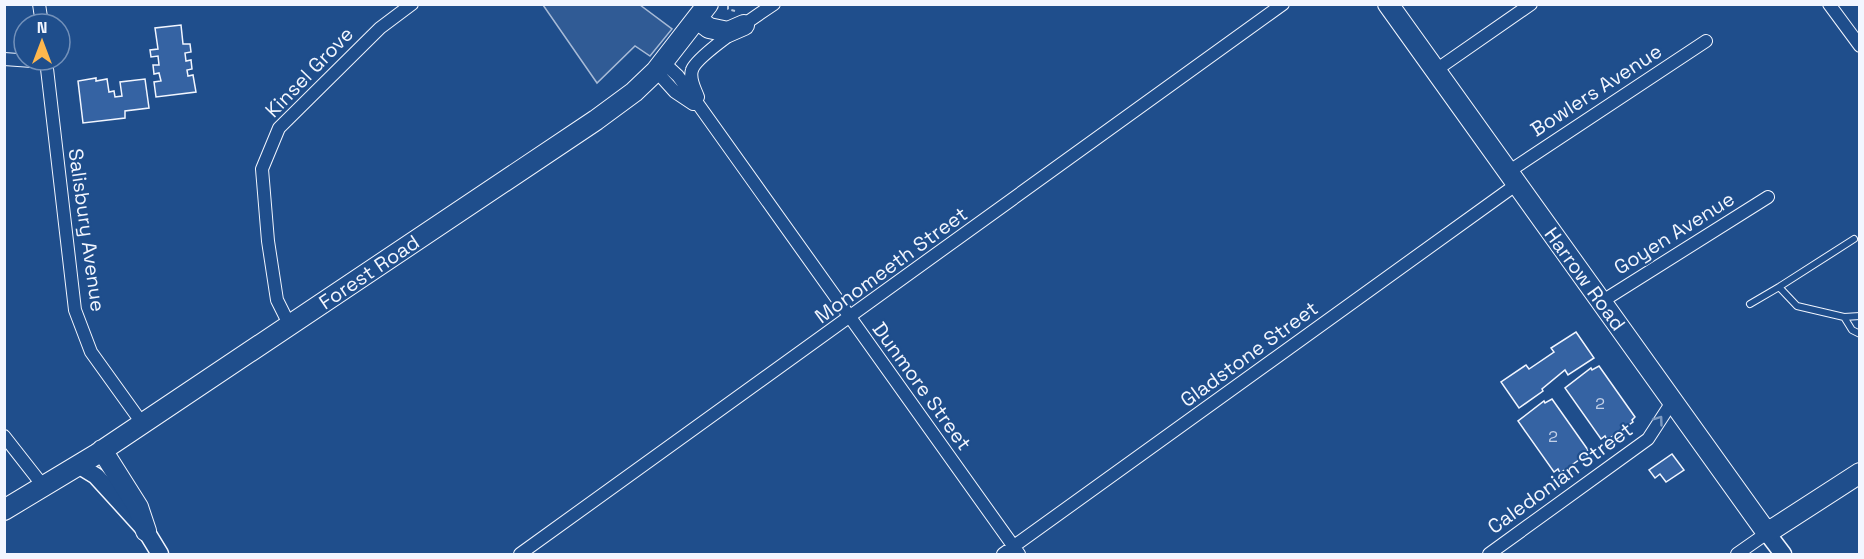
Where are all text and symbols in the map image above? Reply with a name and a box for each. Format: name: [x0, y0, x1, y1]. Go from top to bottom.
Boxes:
north arrow: [12, 12, 72, 72]
text: N: [37, 17, 47, 38]
street label: Kinsel Grove: [259, 21, 359, 123]
street label: Bowlers Avenue: [1525, 38, 1667, 142]
street label: Salisbury Avenue: [63, 147, 111, 313]
street label: Goyen Avenue: [1609, 186, 1739, 280]
street label: Monomeeth Street: [810, 201, 972, 329]
street label: Harrow Road: [1539, 222, 1631, 336]
street label: Forest Road: [314, 229, 424, 315]
street label: Gladstone Street: [1175, 295, 1323, 413]
street label: Dunmore Street: [867, 317, 977, 455]
house number: 2: [1595, 393, 1605, 414]
one-way arrow: [1652, 415, 1663, 426]
street label: Caledonian Street: [1482, 416, 1638, 540]
house number: 2: [1548, 426, 1558, 447]

